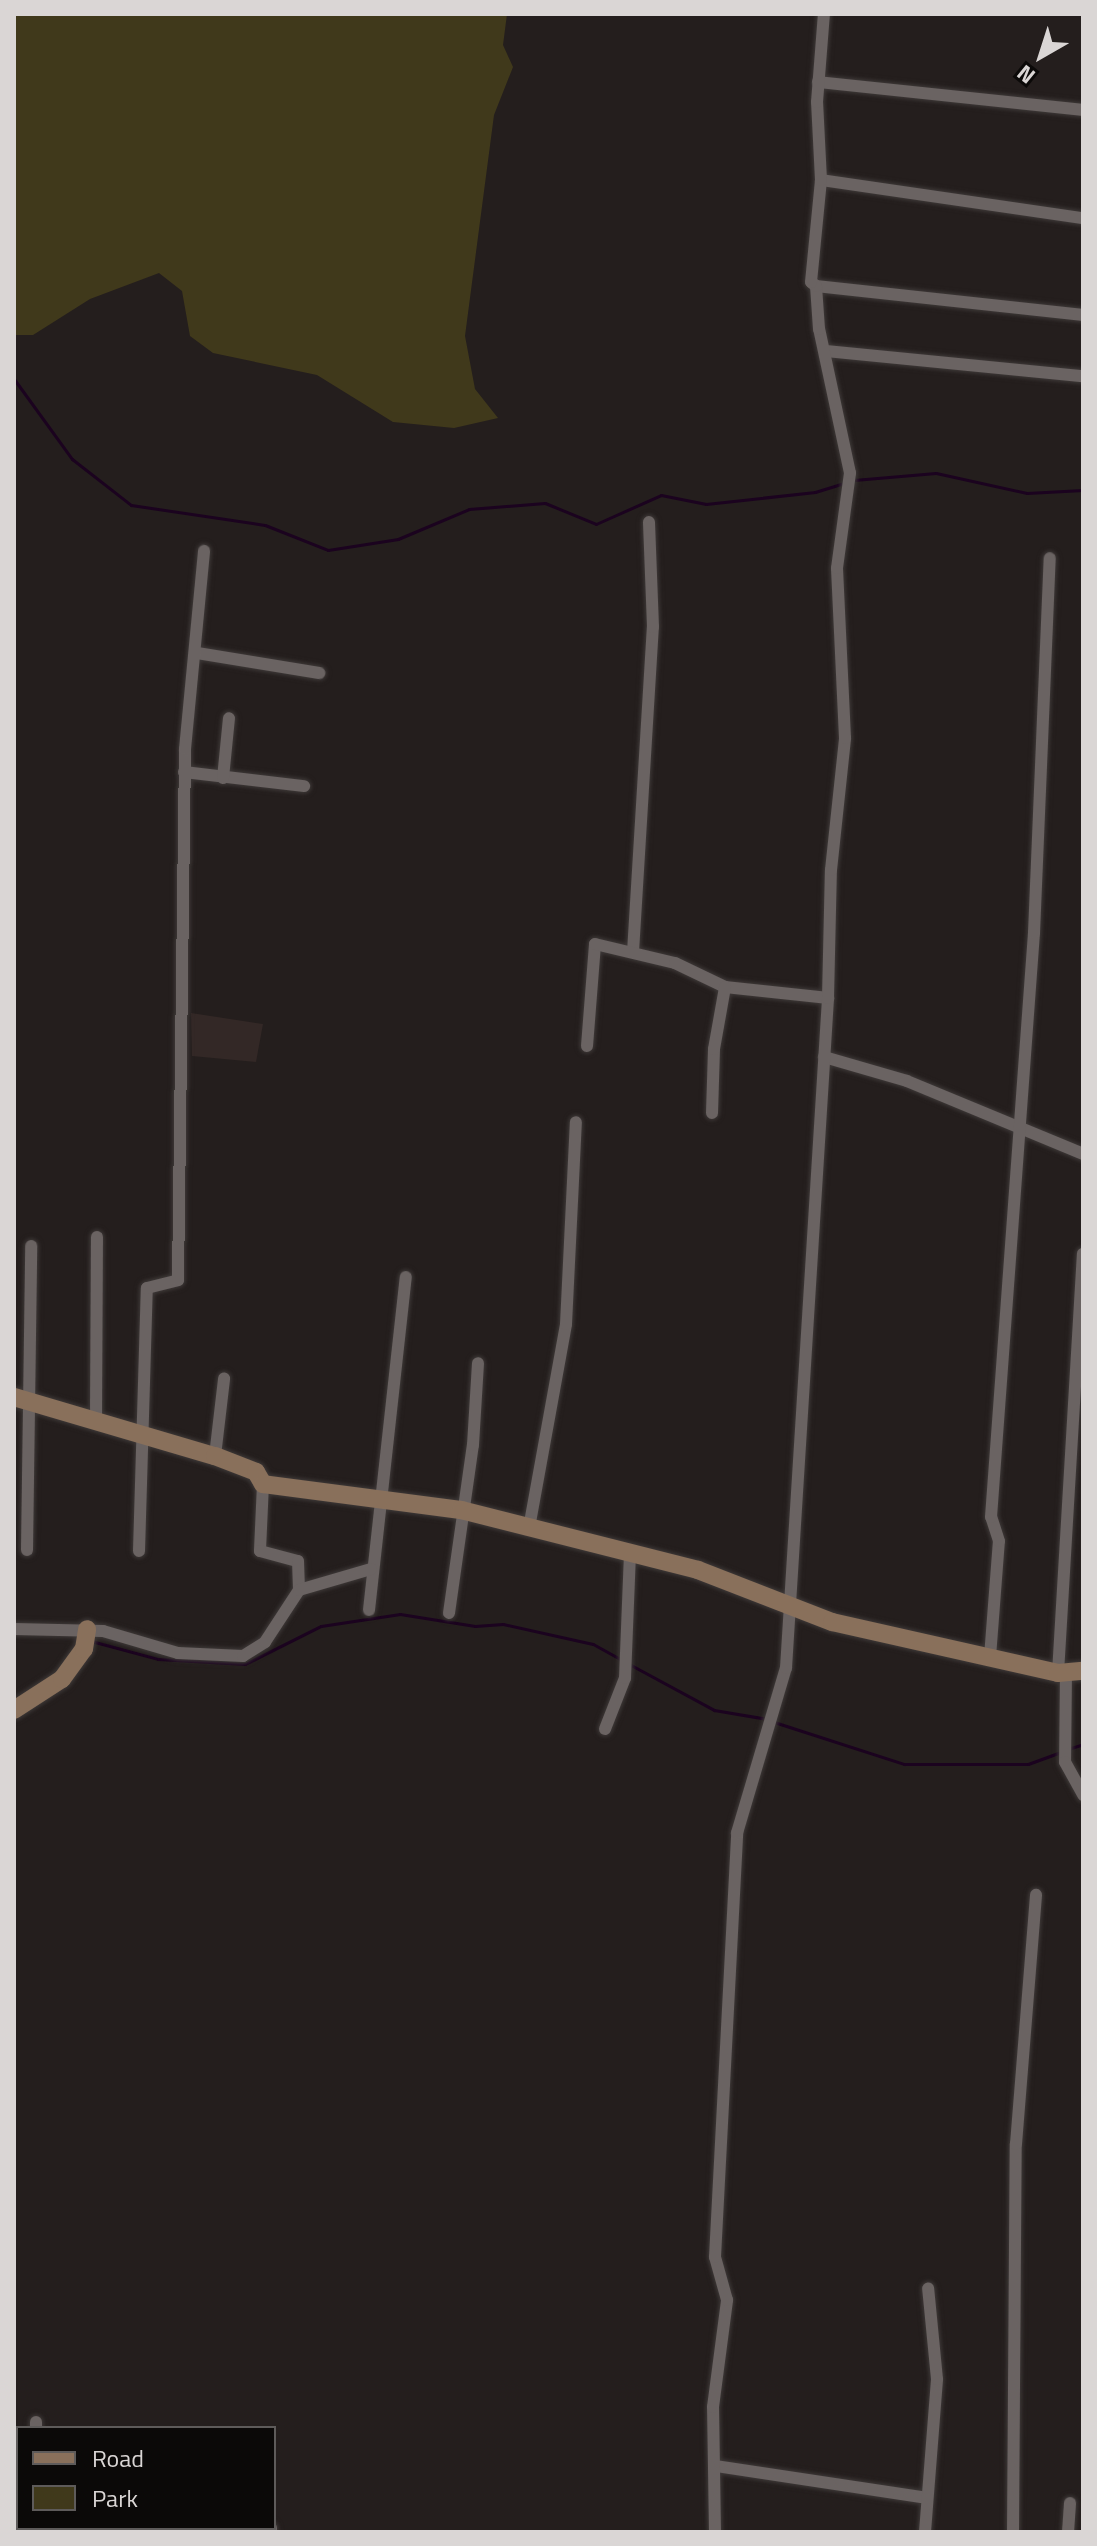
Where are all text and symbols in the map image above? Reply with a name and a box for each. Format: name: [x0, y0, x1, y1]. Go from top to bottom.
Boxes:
north arrow: [1001, 16, 1081, 96]
text: N: [1009, 57, 1043, 93]
legend: [16, 2426, 276, 2530]
text: Road: [92, 2440, 144, 2476]
text: Park: [92, 2480, 138, 2516]

